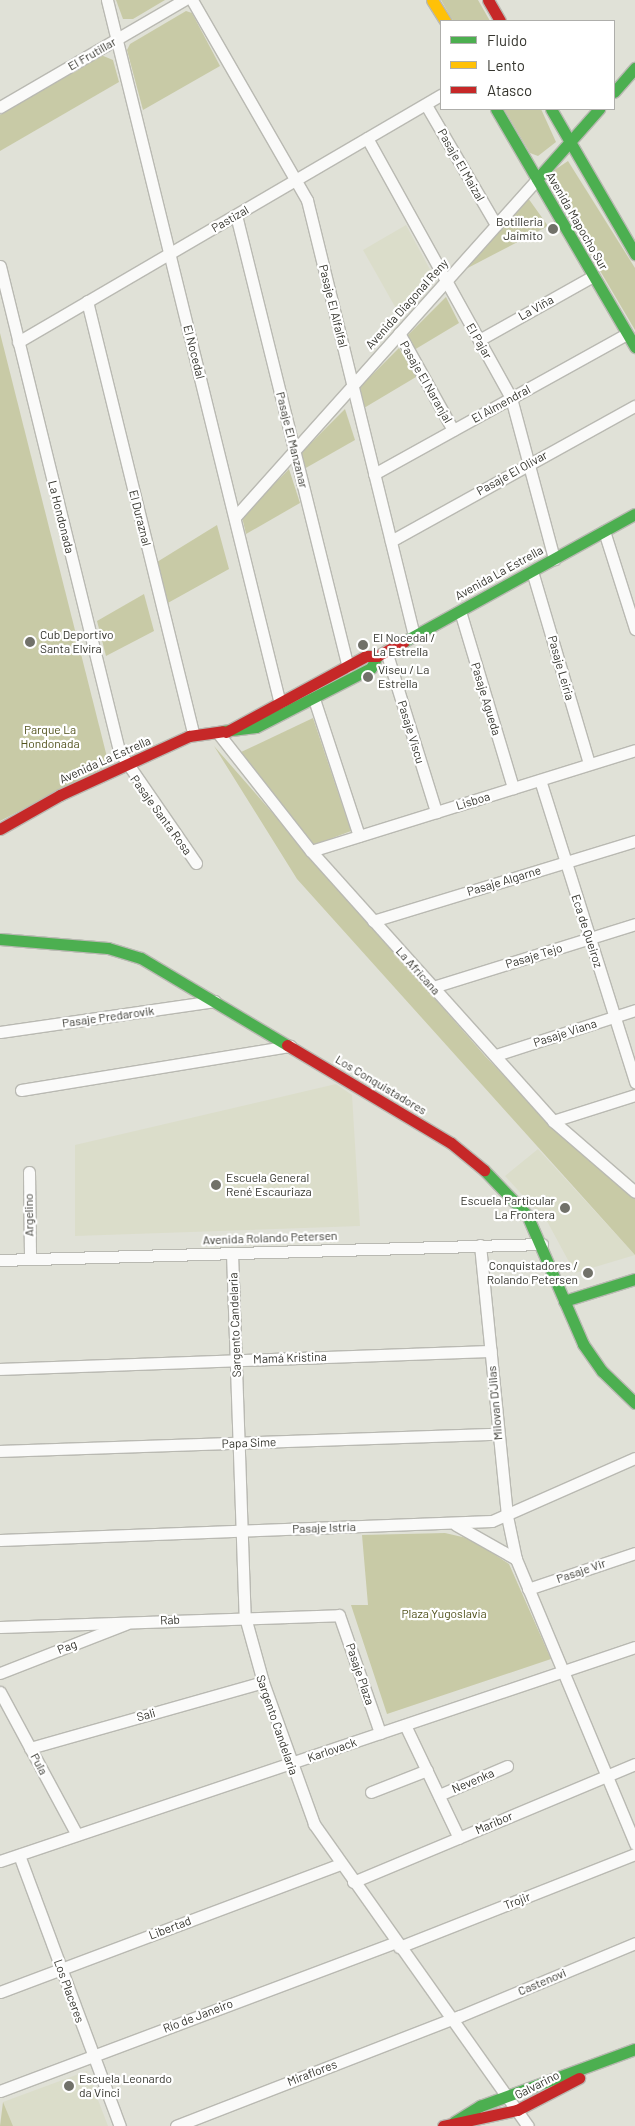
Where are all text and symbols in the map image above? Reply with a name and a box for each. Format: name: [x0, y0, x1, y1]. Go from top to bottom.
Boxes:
legend: [440, 20, 615, 110]
text: Fluido: [487, 31, 527, 49]
street label: El Frutillar: [65, 34, 119, 74]
text: Lento: [487, 56, 525, 74]
text: Atasco: [487, 81, 532, 99]
street label: Pasaje El Maizal: [434, 126, 488, 204]
street label: Avenida Mapocho Sur: [543, 170, 611, 272]
street label: Pastizal: [209, 203, 251, 235]
place label: Botilleria Jaimito: [496, 215, 543, 243]
marker: Botilleria Jaimito: [547, 223, 559, 235]
street label: Avenida Diagonal Reny: [363, 256, 451, 352]
street label: Pasaje El Alfalfal: [316, 263, 350, 349]
street label: La Viña: [516, 292, 556, 324]
street label: El Pajar: [463, 320, 495, 362]
street label: El Nocedal: [180, 324, 208, 380]
street label: Pasaje El Naranjal: [397, 338, 455, 426]
street label: El Almendral: [469, 382, 533, 426]
street label: Pasaje El Manzanar: [273, 390, 311, 490]
street label: Pasaje El Olivar: [474, 448, 550, 498]
street label: La Hondonada: [45, 479, 77, 555]
street label: El Duraznal: [126, 488, 154, 548]
street label: Avenida La Estrella: [452, 543, 546, 603]
place label: Cub Deportivo Santa Elvira: [40, 628, 114, 656]
place label: El Nocedal / La Estrella: [373, 631, 435, 659]
street label: Pasaje Leiria: [545, 634, 577, 702]
marker: Cub Deportivo Santa Elvira: [24, 636, 36, 648]
marker: El Nocedal / La Estrella: [357, 639, 369, 651]
street label: Pasaje Agueda: [468, 661, 504, 737]
place label: Viseu / La Estrella: [378, 663, 429, 691]
marker: Viseu / La Estrella: [362, 671, 374, 683]
street label: Pasaje Viscu: [395, 699, 427, 765]
park label: Parque La Hondonada: [20, 723, 80, 751]
street label: Avenida La Estrella: [57, 733, 153, 787]
street label: Pasaje Santa Rosa: [127, 772, 195, 858]
street label: Lisboa: [454, 789, 492, 813]
street label: Pasaje Algarne: [465, 863, 543, 899]
street label: Eca de Queiroz: [568, 892, 606, 970]
street label: Pasaje Tejo: [504, 941, 564, 971]
street label: La Africana: [393, 944, 443, 998]
street label: Pasaje Predarovik: [61, 1003, 155, 1031]
street label: Pasaje Viana: [532, 1016, 598, 1050]
street label: Los Conquistadores: [333, 1052, 429, 1118]
place label: Escuela General René Escauriaza: [226, 1171, 312, 1199]
marker: Escuela General René Escauriaza: [210, 1179, 222, 1191]
street label: Argelino: [21, 1193, 37, 1237]
place label: Escuela Particular La Frontera: [461, 1194, 555, 1222]
marker: Escuela Particular La Frontera: [559, 1202, 571, 1214]
street label: Avenida Rolando Petersen: [202, 1228, 338, 1248]
place label: Conquistadores / Rolando Petersen: [487, 1259, 578, 1287]
marker: Conquistadores / Rolando Petersen: [582, 1267, 594, 1279]
street label: Sargento Candelaria: [226, 1272, 244, 1378]
street label: Mamá Kristina: [253, 1350, 327, 1366]
street label: Milovan D'Jilas: [485, 1365, 505, 1441]
street label: Papa Sime: [221, 1435, 277, 1451]
street label: Pasaje Istria: [292, 1520, 356, 1536]
street label: Pasaje Vir: [554, 1556, 608, 1586]
park label: Plaza Yugoslavia: [401, 1607, 487, 1621]
street label: Rab: [160, 1612, 180, 1628]
street label: Pag: [55, 1637, 79, 1657]
street label: Pasaje Plaza: [343, 1641, 377, 1707]
street label: Sargento Candelaria: [253, 1673, 301, 1777]
street label: Sali: [135, 1705, 157, 1725]
street label: Karlovack: [306, 1735, 358, 1765]
street label: Pula: [27, 1751, 51, 1777]
street label: Nevenka: [450, 1766, 496, 1796]
street label: Maribor: [473, 1809, 515, 1837]
street label: Trojir: [502, 1889, 532, 1913]
street label: Libertad: [147, 1913, 193, 1943]
street label: Los Placeres: [51, 1957, 87, 2025]
street label: Castenovi: [516, 1965, 568, 1999]
street label: Río de Janeiro: [161, 1996, 235, 2036]
street label: Miraflores: [285, 2057, 339, 2089]
street label: Galvarino: [512, 2068, 562, 2102]
place label: Escuela Leonardo da Vinci: [79, 2072, 172, 2100]
marker: Escuela Leonardo da Vinci: [63, 2080, 75, 2092]

